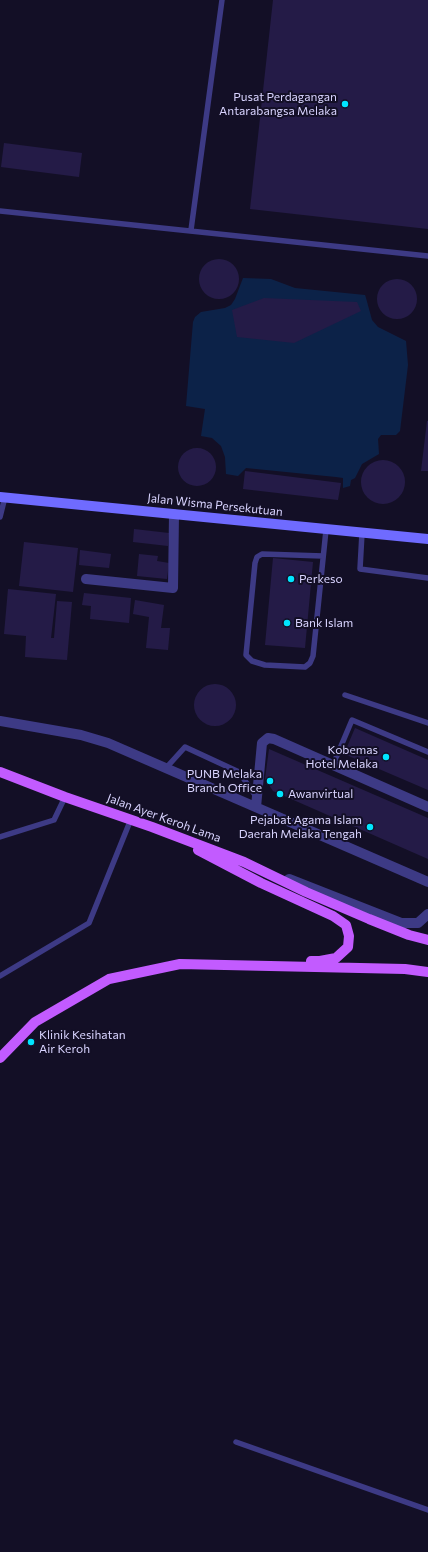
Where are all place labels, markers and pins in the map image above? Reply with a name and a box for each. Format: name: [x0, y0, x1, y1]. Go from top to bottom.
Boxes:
place label: Pusat Perdagangan Antarabangsa Melaka: [219, 90, 337, 118]
marker: Pusat Perdagangan Antarabangsa Melaka: [340, 99, 350, 109]
place label: Perkeso: [299, 572, 343, 586]
marker: Perkeso: [286, 574, 296, 584]
place label: Bank Islam: [295, 616, 353, 630]
marker: Bank Islam: [282, 618, 292, 628]
place label: Kobemas Hotel Melaka: [306, 743, 378, 771]
marker: Kobemas Hotel Melaka: [381, 752, 391, 762]
place label: PUNB Melaka Branch Office: [187, 767, 262, 795]
marker: PUNB Melaka Branch Office: [265, 776, 275, 786]
place label: Awanvirtual: [288, 787, 353, 801]
marker: Awanvirtual: [275, 789, 285, 799]
place label: Pejabat Agama Islam Daerah Melaka Tengah: [239, 813, 362, 841]
marker: Pejabat Agama Islam Daerah Melaka Tengah: [365, 822, 375, 832]
place label: Klinik Kesihatan Air Keroh: [39, 1028, 126, 1056]
marker: Klinik Kesihatan Air Keroh: [26, 1037, 36, 1047]

